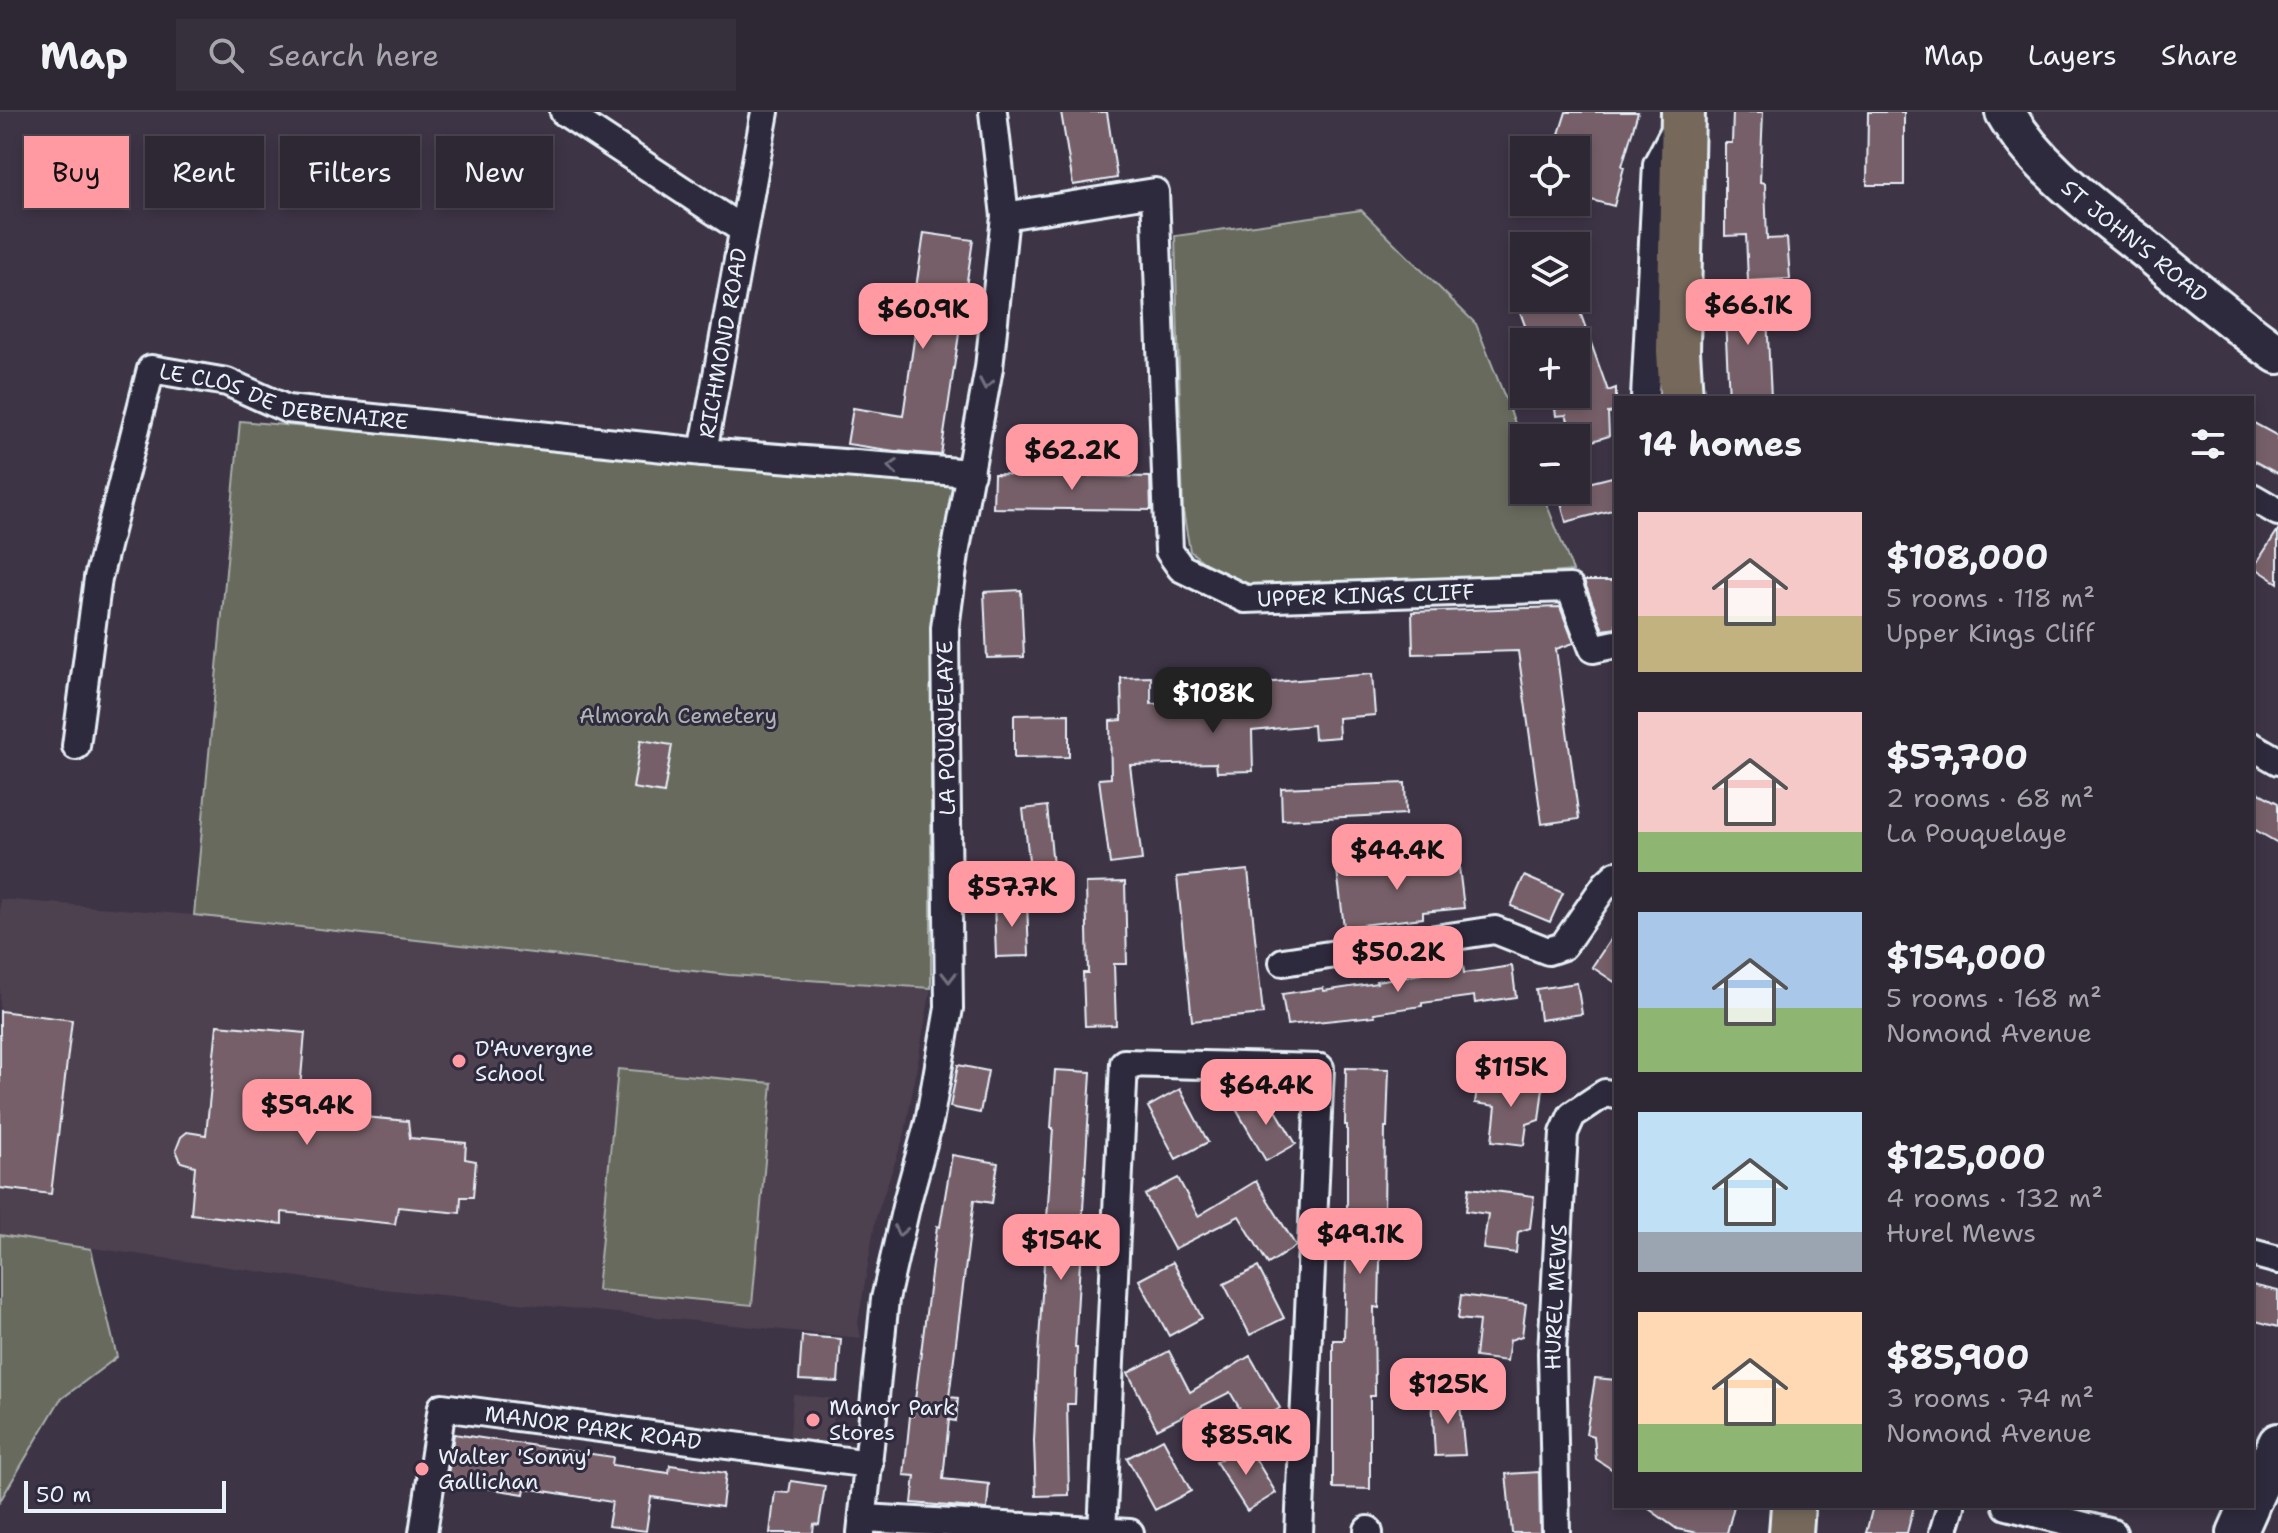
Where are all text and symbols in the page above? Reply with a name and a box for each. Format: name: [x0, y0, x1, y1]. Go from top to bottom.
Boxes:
search box: [176, 19, 736, 91]
text: Map: [40, 30, 128, 81]
icon: search: [204, 33, 248, 77]
text: Search here: [268, 35, 439, 76]
text: Map: [1924, 36, 1984, 74]
text: Layers: [2028, 36, 2117, 74]
text: Share: [2161, 36, 2238, 74]
chip: Buy: [24, 136, 129, 208]
chip: Rent: [145, 136, 264, 208]
chip: Filters: [280, 136, 420, 208]
chip: New: [436, 136, 553, 208]
map controls: [1510, 136, 1590, 504]
button: locate: [1510, 136, 1590, 216]
street label: ST JOHN'S ROAD: [2055, 173, 2214, 309]
button: layers: [1510, 232, 1590, 312]
street label: RICHMOND ROAD: [692, 246, 754, 440]
pin: $66.1K: [1683, 279, 1813, 347]
pin: $60.9K: [858, 283, 988, 351]
text: $66.1K: [1704, 287, 1792, 322]
text: $60.9K: [877, 291, 969, 326]
button: +: [1510, 328, 1590, 408]
street label: LE CLOS DE DEBENAIRE: [157, 356, 410, 436]
one-way arrow: [979, 377, 996, 391]
text: 14 homes: [1638, 421, 1802, 467]
icon: filters: [2186, 422, 2230, 466]
pin: $62.2K: [1007, 424, 1137, 492]
button: −: [1510, 424, 1590, 504]
text: $62.2K: [1024, 432, 1120, 467]
one-way arrow: [886, 459, 899, 476]
text: $108,000: [1886, 534, 2049, 580]
icon: home: [1702, 544, 1798, 640]
street label: UPPER KINGS CLIFF: [1256, 577, 1475, 613]
text: 5 rooms · 118 m²: [1886, 580, 2095, 615]
text: Upper Kings Cliff: [1886, 615, 2095, 650]
street label: LA POUQUELAYE: [930, 640, 962, 816]
pin: $108K: [1157, 667, 1269, 735]
text: $108K: [1172, 675, 1254, 710]
park label: Almorah Cemetery: [579, 701, 777, 730]
text: $57,700: [1886, 734, 2028, 780]
icon: home: [1702, 744, 1798, 840]
text: 2 rooms · 68 m²: [1886, 780, 2094, 815]
text: La Pouquelaye: [1886, 815, 2067, 850]
pin: $44.4K: [1332, 824, 1462, 892]
text: $44.4K: [1350, 832, 1444, 867]
pin: $57.7K: [947, 861, 1077, 929]
text: $57.7K: [967, 869, 1057, 904]
pin: $50.2K: [1333, 926, 1463, 994]
text: $50.2K: [1351, 934, 1445, 969]
text: $154,000: [1886, 934, 2046, 980]
icon: home: [1702, 944, 1798, 1040]
one-way arrow: [940, 971, 958, 984]
text: 5 rooms · 168 m²: [1886, 980, 2102, 1015]
text: Nomond Avenue: [1886, 1015, 2092, 1050]
place label: D'Auvergne School: [475, 1034, 594, 1088]
pin: $115K: [1455, 1041, 1567, 1109]
text: $115K: [1474, 1049, 1548, 1084]
marker: D'Auvergne School: [450, 1052, 468, 1070]
pin: $64.4K: [1201, 1059, 1331, 1127]
text: $64.4K: [1219, 1067, 1313, 1102]
pin: $59.4K: [242, 1079, 372, 1147]
text: $59.4K: [260, 1087, 354, 1122]
text: $125,000: [1886, 1134, 2046, 1180]
icon: home: [1702, 1144, 1798, 1240]
text: 4 rooms · 132 m²: [1886, 1180, 2103, 1215]
pin: $49.1K: [1295, 1208, 1425, 1276]
pin: $154K: [1005, 1214, 1117, 1282]
text: Hurel Mews: [1886, 1215, 2036, 1250]
text: $49.1K: [1316, 1216, 1404, 1251]
text: $154K: [1021, 1222, 1101, 1257]
street label: HUREL MEWS: [1537, 1223, 1574, 1371]
one-way arrow: [892, 1224, 909, 1238]
text: $85,900: [1886, 1334, 2030, 1380]
icon: home: [1702, 1344, 1798, 1440]
pin: $125K: [1392, 1358, 1504, 1426]
text: $125K: [1408, 1366, 1488, 1401]
text: 3 rooms · 74 m²: [1886, 1380, 2094, 1415]
place label: Manor Park Stores: [829, 1393, 955, 1447]
street label: MANOR PARK ROAD: [483, 1398, 703, 1456]
pin: $85.9K: [1181, 1409, 1311, 1477]
marker: Manor Park Stores: [804, 1411, 822, 1429]
text: Nomond Avenue: [1886, 1415, 2092, 1450]
text: $85.9K: [1200, 1417, 1292, 1452]
place label: Walter 'Sonny' Gallichan: [438, 1442, 592, 1496]
marker: Walter 'Sonny' Gallichan: [413, 1460, 431, 1478]
scale bar: [24, 1477, 226, 1513]
text: 50 m: [36, 1480, 91, 1509]

